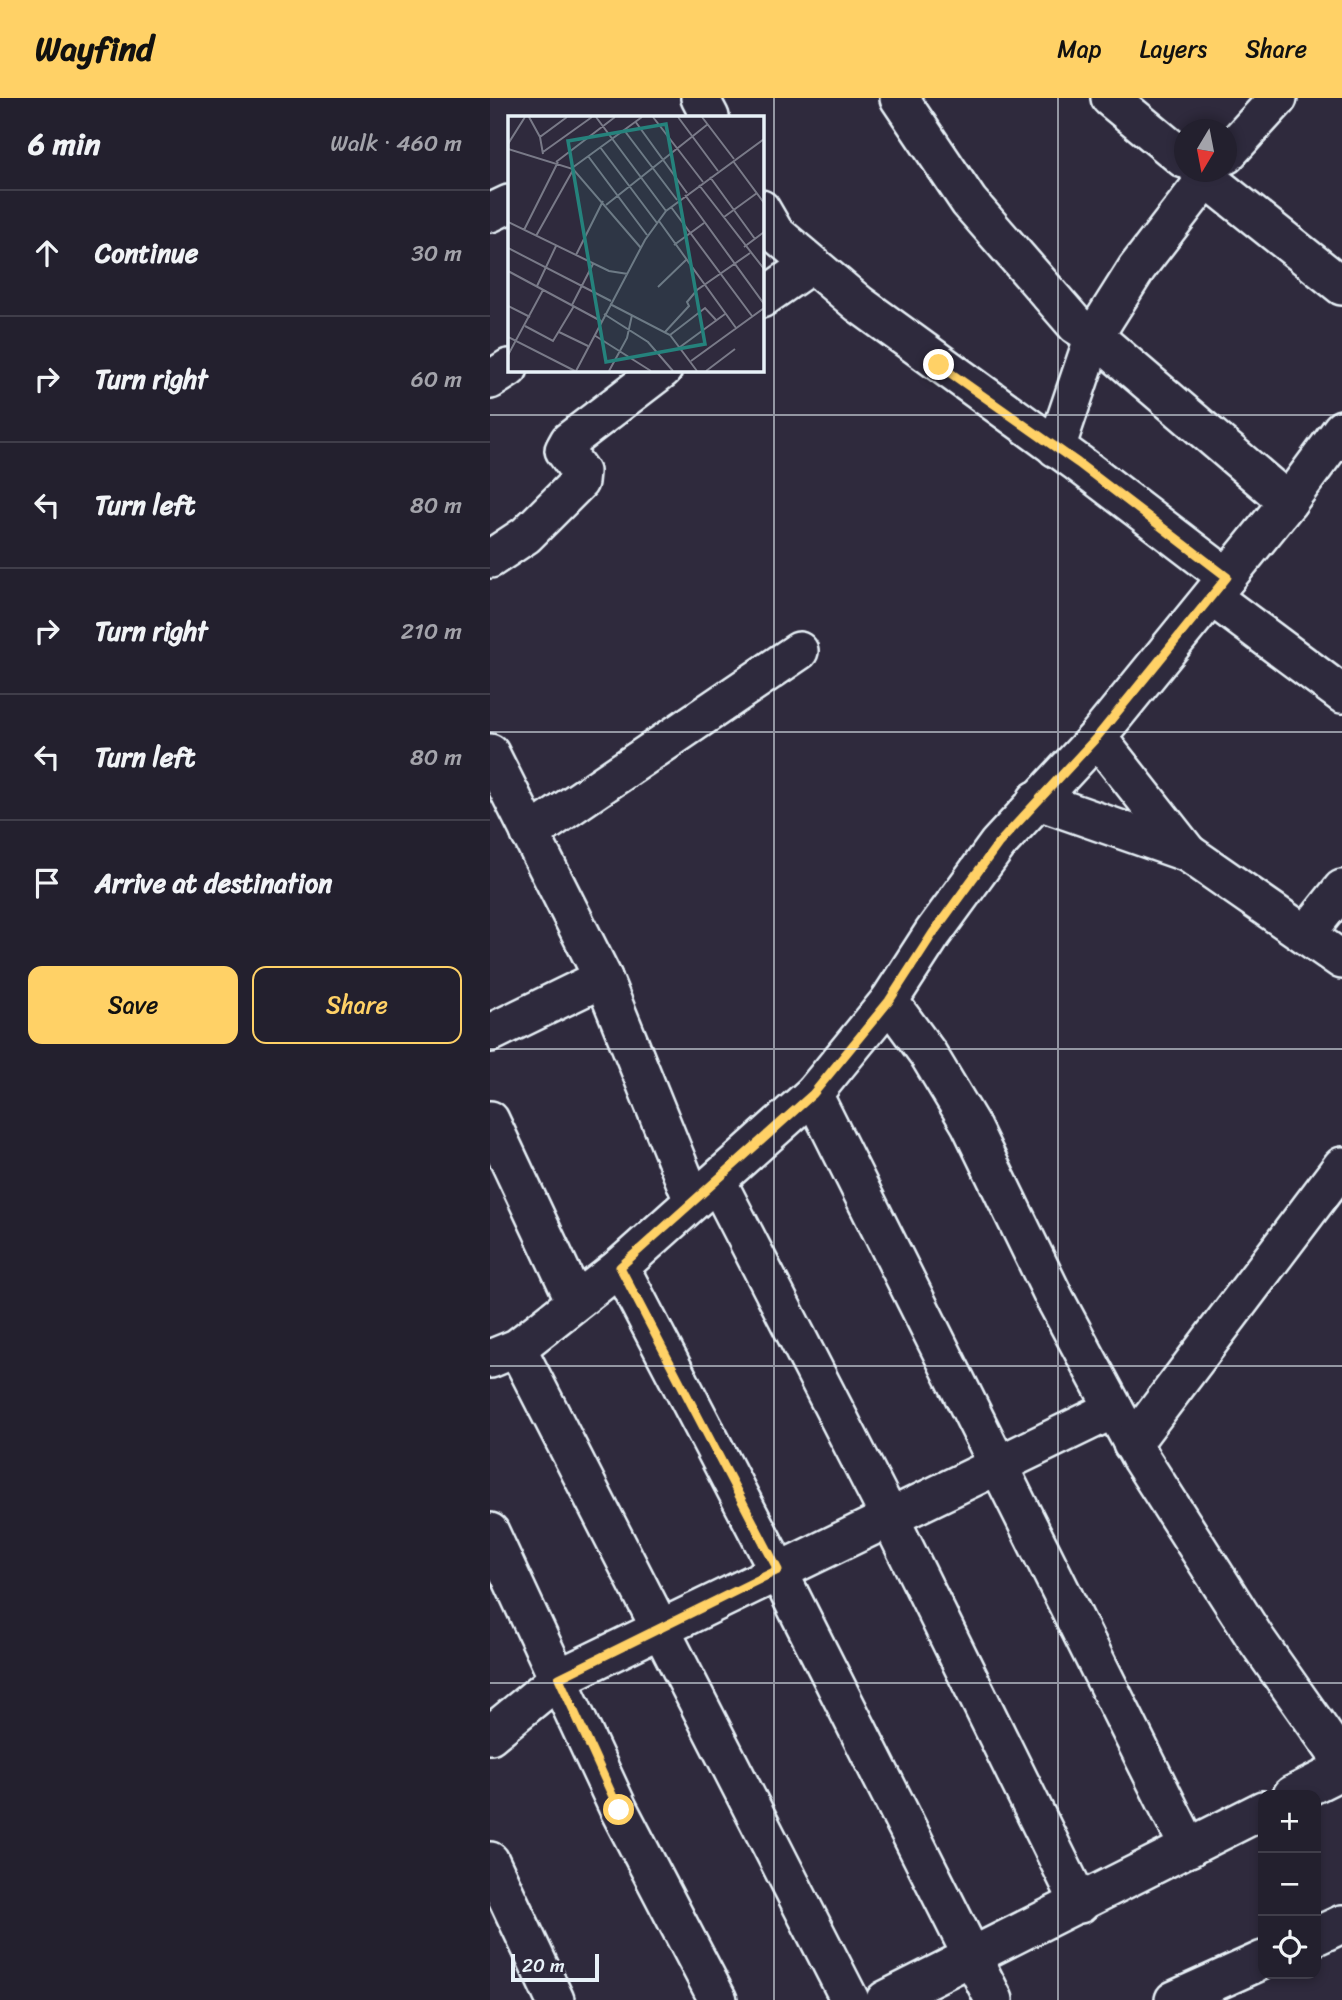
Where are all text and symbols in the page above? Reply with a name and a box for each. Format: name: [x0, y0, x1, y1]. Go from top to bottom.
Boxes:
text: Wayfind: [35, 20, 154, 78]
text: Map: [1057, 28, 1102, 70]
text: Layers: [1140, 28, 1207, 70]
text: Share: [1245, 28, 1307, 70]
inset map: [508, 116, 763, 371]
text: 6 min: [28, 117, 100, 171]
north arrow: [1174, 119, 1237, 182]
text: Walk · 460 m: [330, 123, 462, 164]
text: Continue: [95, 230, 198, 276]
text: 30 m: [411, 233, 462, 274]
icon: ahead: [28, 234, 66, 272]
route end: [923, 349, 954, 380]
text: Turn right: [95, 356, 208, 402]
text: 60 m: [411, 359, 462, 400]
icon: right: [28, 360, 66, 398]
text: Turn left: [95, 482, 195, 528]
text: 80 m: [410, 485, 462, 526]
icon: left: [28, 486, 66, 524]
text: Turn right: [95, 608, 208, 654]
text: 210 m: [401, 611, 462, 652]
icon: right: [28, 612, 66, 650]
text: Turn left: [95, 734, 195, 780]
text: 80 m: [410, 737, 462, 778]
icon: left: [28, 738, 66, 776]
text: Arrive at destination: [95, 860, 332, 906]
icon: arrive: [28, 864, 66, 902]
button: Save: [28, 966, 238, 1044]
button: Share: [252, 966, 462, 1044]
map controls: [1258, 1790, 1321, 1979]
button: +: [1258, 1790, 1321, 1853]
route start: [603, 1794, 634, 1825]
button: −: [1258, 1853, 1321, 1916]
button: locate: [1258, 1916, 1321, 1979]
text: 20 m: [522, 1949, 565, 1982]
scale bar: [511, 1951, 598, 1983]

